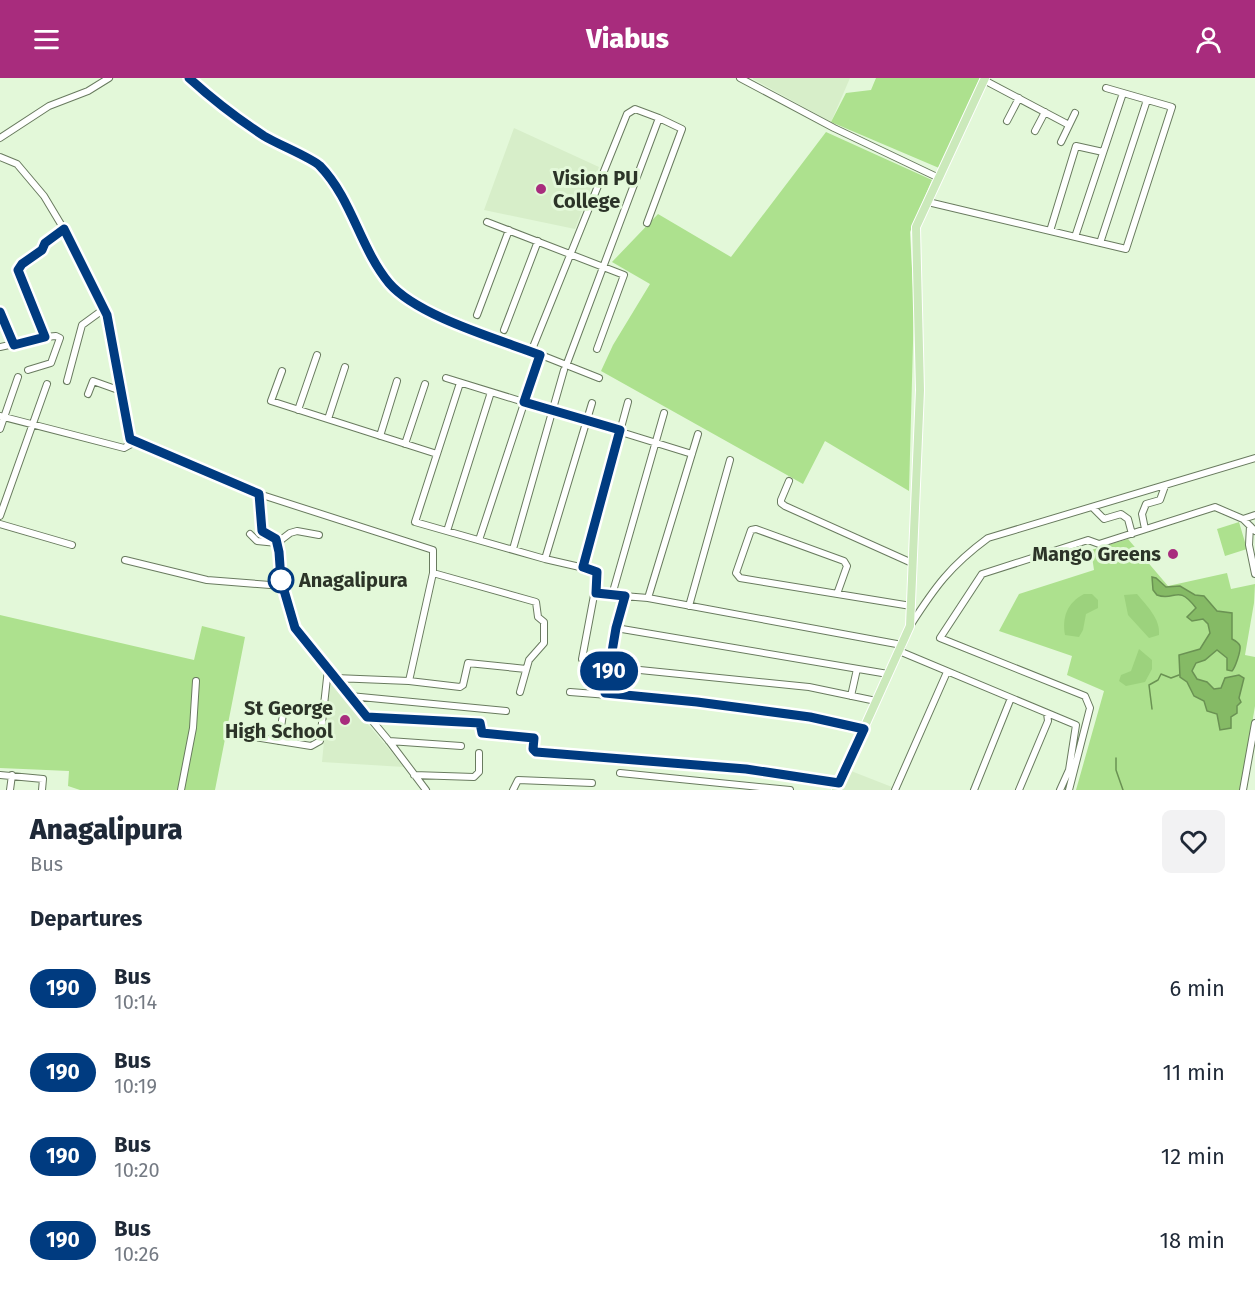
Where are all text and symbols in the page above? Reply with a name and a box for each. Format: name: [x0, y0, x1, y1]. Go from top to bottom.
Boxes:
icon: menu: [30, 23, 63, 56]
text: Viabus: [586, 23, 669, 55]
icon: person: [1192, 23, 1225, 56]
place label: Vision PU College: [552, 166, 638, 213]
marker: Vision PU College: [534, 182, 548, 196]
place label: Mango Greens: [1032, 542, 1161, 566]
marker: Mango Greens: [1166, 547, 1180, 561]
marker: Anagalipura: [268, 567, 294, 593]
place label: Anagalipura: [298, 568, 408, 592]
line badge: 190: [574, 652, 644, 690]
text: 190: [592, 658, 626, 684]
place label: St George High School: [225, 696, 333, 743]
marker: St George High School: [338, 713, 352, 727]
button: heart: [1162, 810, 1225, 873]
text: Anagalipura: [30, 813, 183, 846]
text: Bus: [30, 852, 63, 876]
text: Departures: [30, 905, 142, 932]
text: Bus: [114, 963, 151, 990]
text: 190: [46, 975, 80, 1001]
text: 6 min: [1169, 975, 1225, 1002]
text: 10:14: [114, 990, 157, 1014]
text: Bus: [114, 1047, 151, 1074]
text: 190: [46, 1059, 80, 1085]
text: 11 min: [1162, 1059, 1225, 1086]
text: 10:19: [114, 1074, 157, 1098]
text: Bus: [114, 1131, 151, 1158]
text: 190: [46, 1143, 80, 1169]
text: 12 min: [1161, 1143, 1225, 1170]
text: 10:20: [114, 1158, 160, 1182]
text: Bus: [114, 1215, 151, 1242]
text: 190: [46, 1227, 80, 1253]
text: 18 min: [1160, 1227, 1225, 1254]
text: 10:26: [114, 1242, 159, 1266]

